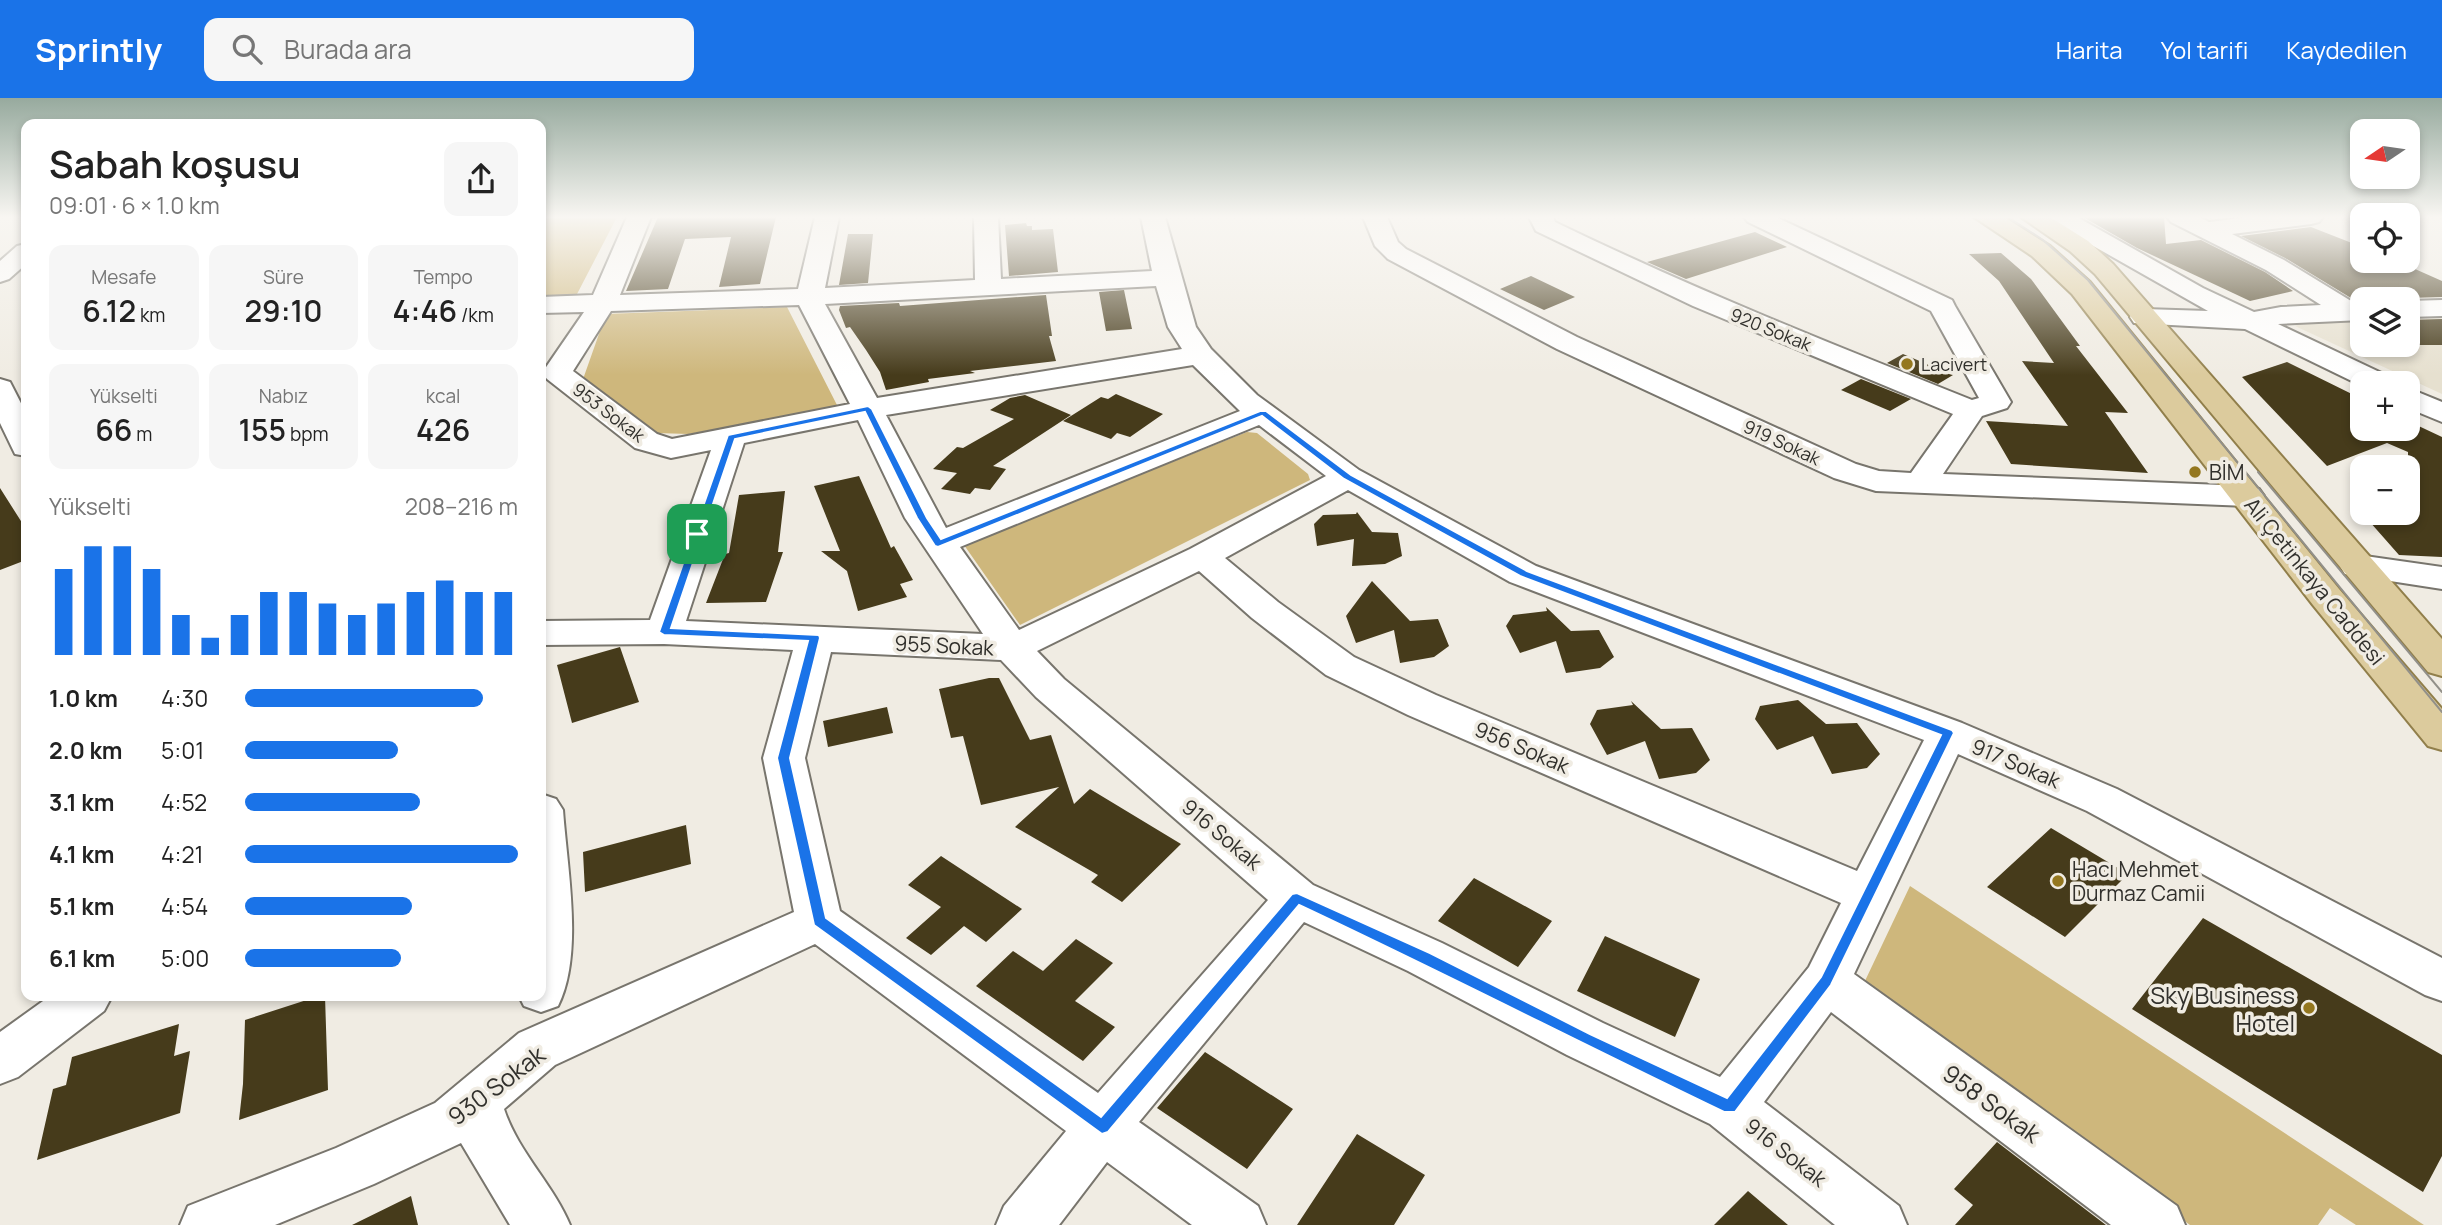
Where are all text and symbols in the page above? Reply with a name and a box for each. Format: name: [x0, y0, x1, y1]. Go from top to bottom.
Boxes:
search box: [204, 18, 694, 81]
text: Sprintly: [35, 27, 162, 72]
icon: search: [228, 30, 266, 68]
text: Burada ara: [284, 31, 412, 67]
text: Harita: [2056, 33, 2123, 66]
text: Yol tarifi: [2161, 33, 2248, 66]
text: Kaydedilen: [2286, 33, 2407, 66]
north arrow: [2350, 119, 2420, 189]
map controls: [2350, 119, 2420, 525]
text: Sabah koşusu: [49, 137, 301, 189]
button: share: [444, 142, 518, 216]
text: 09:01 · 6 × 1.0 km: [49, 189, 220, 221]
button: locate: [2350, 203, 2420, 273]
text: Mesafe: [91, 264, 156, 290]
text: Süre: [263, 264, 304, 290]
text: Tempo: [414, 264, 473, 290]
button: layers: [2350, 287, 2420, 357]
text: 6.12: [82, 290, 136, 331]
text: 29:10: [244, 290, 323, 331]
text: 4:46: [392, 290, 457, 331]
text: km: [136, 302, 165, 328]
text: /km: [457, 302, 494, 328]
street label: 920 Sokak: [1727, 302, 1816, 357]
place label: Lacivert: [1921, 352, 1987, 376]
marker: Lacivert: [1899, 356, 1915, 372]
button: +: [2350, 371, 2420, 441]
street label: 953 Sokak: [568, 377, 651, 448]
text: Yükselti: [90, 383, 158, 409]
text: Nabız: [259, 383, 308, 409]
text: kcal: [426, 383, 461, 409]
text: 66: [95, 409, 133, 450]
text: 155: [238, 409, 286, 450]
text: 426: [416, 409, 470, 450]
street label: 919 Sokak: [1740, 414, 1825, 471]
text: m: [133, 421, 152, 447]
text: bpm: [286, 421, 329, 447]
button: −: [2350, 455, 2420, 525]
place label: BİM: [2209, 458, 2244, 486]
marker: BİM: [2187, 464, 2203, 480]
text: Yükselti: [49, 490, 131, 522]
text: 208–216 m: [405, 490, 518, 522]
street label: Ali Çetinkaya Caddesi: [2239, 491, 2391, 671]
pin: [667, 504, 727, 564]
icon: arrive: [678, 515, 716, 553]
street label: 955 Sokak: [894, 628, 995, 662]
text: 1.0 km: [49, 682, 118, 714]
text: 4:30: [161, 682, 208, 714]
street label: 956 Sokak: [1470, 715, 1574, 780]
street label: 917 Sokak: [1967, 732, 2065, 794]
text: 2.0 km: [49, 734, 122, 766]
text: 5:01: [161, 734, 204, 766]
text: 3.1 km: [49, 786, 114, 818]
text: 4:52: [161, 786, 207, 818]
street label: 916 Sokak: [1176, 792, 1268, 876]
text: 4.1 km: [49, 838, 114, 870]
text: 4:21: [161, 838, 204, 870]
place label: Hacı Mehmet Durmaz Camii: [2072, 855, 2205, 907]
marker: Hacı Mehmet Durmaz Camii: [2050, 873, 2066, 889]
text: 5.1 km: [49, 890, 114, 922]
text: 4:54: [161, 890, 208, 922]
text: 6.1 km: [49, 942, 115, 974]
text: 5:00: [161, 942, 209, 974]
place label: Sky Business Hotel: [2150, 978, 2295, 1039]
marker: Sky Business Hotel: [2301, 1000, 2317, 1016]
street label: 930 Sokak: [441, 1037, 552, 1132]
street label: 958 Sokak: [1936, 1056, 2049, 1150]
street label: 916 Sokak: [1739, 1111, 1833, 1193]

